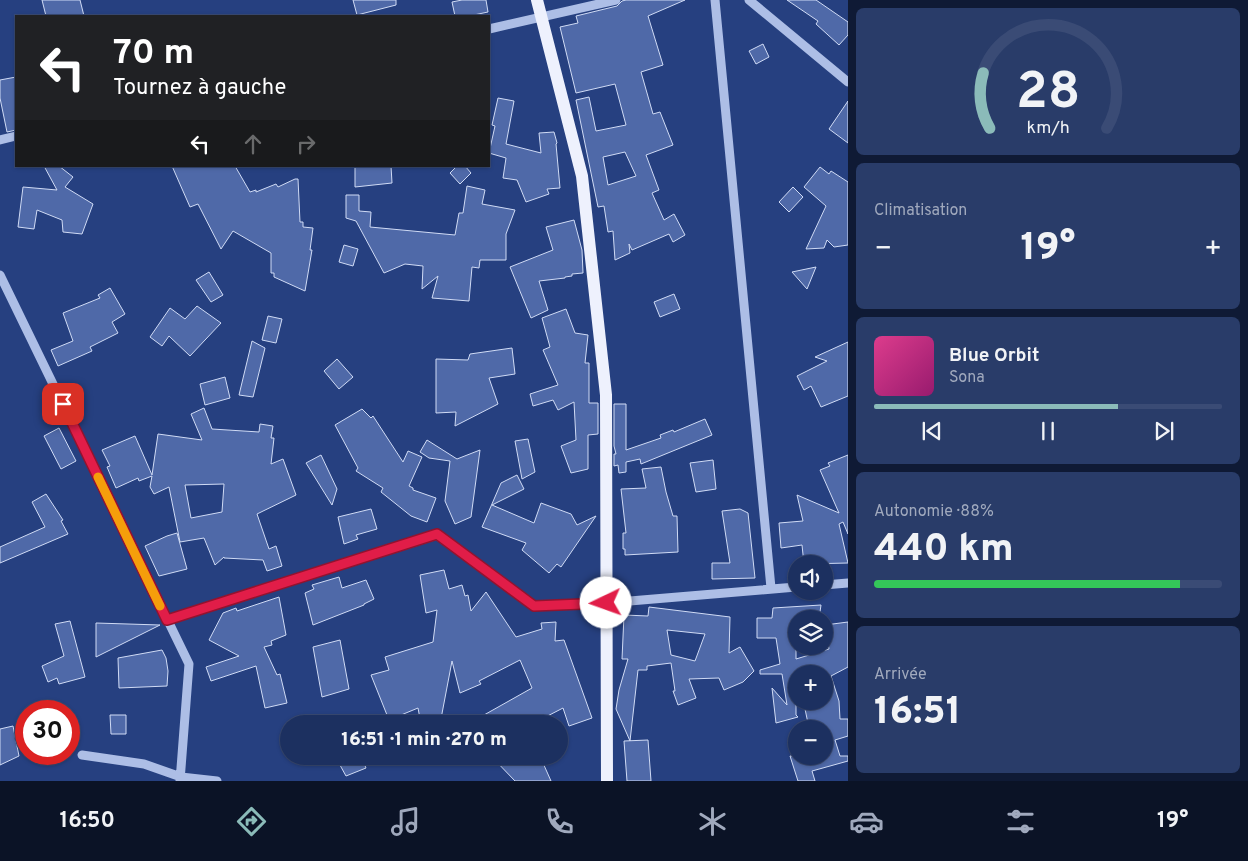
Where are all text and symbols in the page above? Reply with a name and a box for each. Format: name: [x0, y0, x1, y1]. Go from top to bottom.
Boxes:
text: 70 m: [113, 32, 194, 76]
icon: left: [30, 35, 95, 100]
text: 28: [1016, 61, 1080, 127]
text: Tournez à gauche: [113, 75, 286, 102]
text: km/h: [1026, 117, 1070, 140]
icon: left: [186, 130, 214, 158]
icon: ahead: [239, 130, 267, 158]
icon: right: [292, 130, 320, 158]
text: Climatisation: [874, 201, 967, 221]
text: 19°: [1020, 225, 1076, 274]
text: −: [874, 232, 892, 268]
text: +: [1204, 232, 1222, 268]
text: Blue Orbit: [949, 344, 1039, 368]
text: Sona: [949, 368, 985, 388]
pin: [42, 383, 84, 425]
icon: arrive: [49, 390, 77, 418]
icon: previous: [918, 417, 946, 445]
icon: pause: [1034, 417, 1062, 445]
icon: next: [1150, 417, 1178, 445]
text: Autonomie · 88%: [874, 502, 994, 522]
text: 440 km: [874, 526, 1014, 575]
map controls: [788, 555, 833, 765]
button: sound: [788, 555, 833, 600]
position arrow: [579, 576, 631, 628]
button: layers: [788, 610, 833, 655]
button: +: [788, 665, 833, 710]
text: Arrivée: [874, 665, 927, 685]
text: 16:51: [874, 689, 961, 738]
speed limit sign: 30: [15, 700, 80, 765]
button: −: [788, 720, 833, 765]
text: 16:51 · 1 min · 270 m: [341, 728, 507, 752]
icon: directions: [234, 804, 269, 839]
icon: music: [388, 804, 423, 839]
icon: phone: [542, 804, 577, 839]
icon: climate: [695, 804, 730, 839]
icon: car: [849, 804, 884, 839]
icon: filters: [1003, 804, 1038, 839]
text: 16:50: [59, 808, 115, 835]
text: 19°: [1157, 808, 1188, 835]

